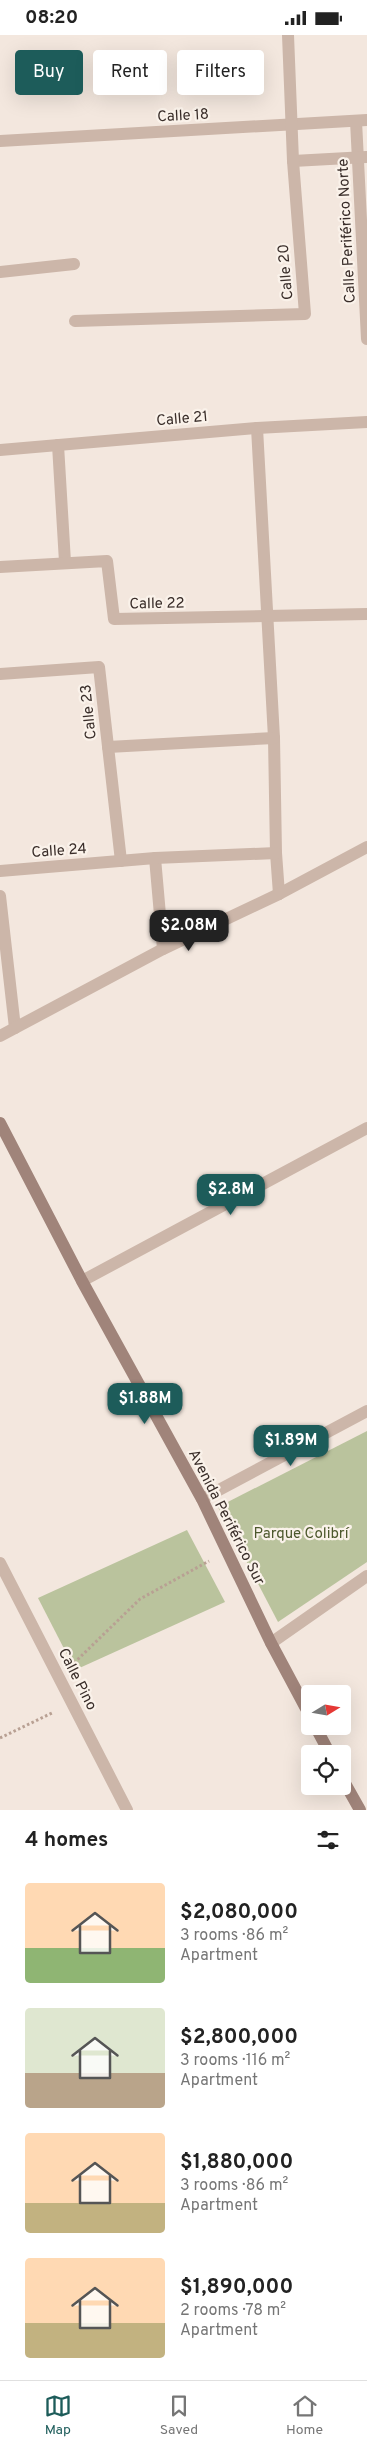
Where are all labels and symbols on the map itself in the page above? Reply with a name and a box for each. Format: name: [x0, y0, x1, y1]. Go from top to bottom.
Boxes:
street label: Calle 18: [157, 106, 209, 127]
street label: Calle Periférico Norte: [334, 158, 361, 304]
street label: Calle 20: [275, 243, 298, 301]
street label: Calle 21: [155, 408, 209, 431]
street label: Calle 22: [129, 595, 185, 614]
street label: Calle 23: [77, 683, 102, 740]
street label: Calle 24: [31, 840, 87, 863]
pin: $2.08M: [148, 909, 230, 952]
pin: $2.8M: [196, 1173, 266, 1216]
pin: $1.88M: [104, 1383, 186, 1425]
pin: $1.89M: [250, 1425, 332, 1467]
street label: Avenida Periférico Sur: [183, 1447, 268, 1589]
park label: Parque Colibrí: [254, 1525, 350, 1544]
street label: Calle Pino: [53, 1645, 100, 1714]
north arrow: [301, 1685, 351, 1735]

